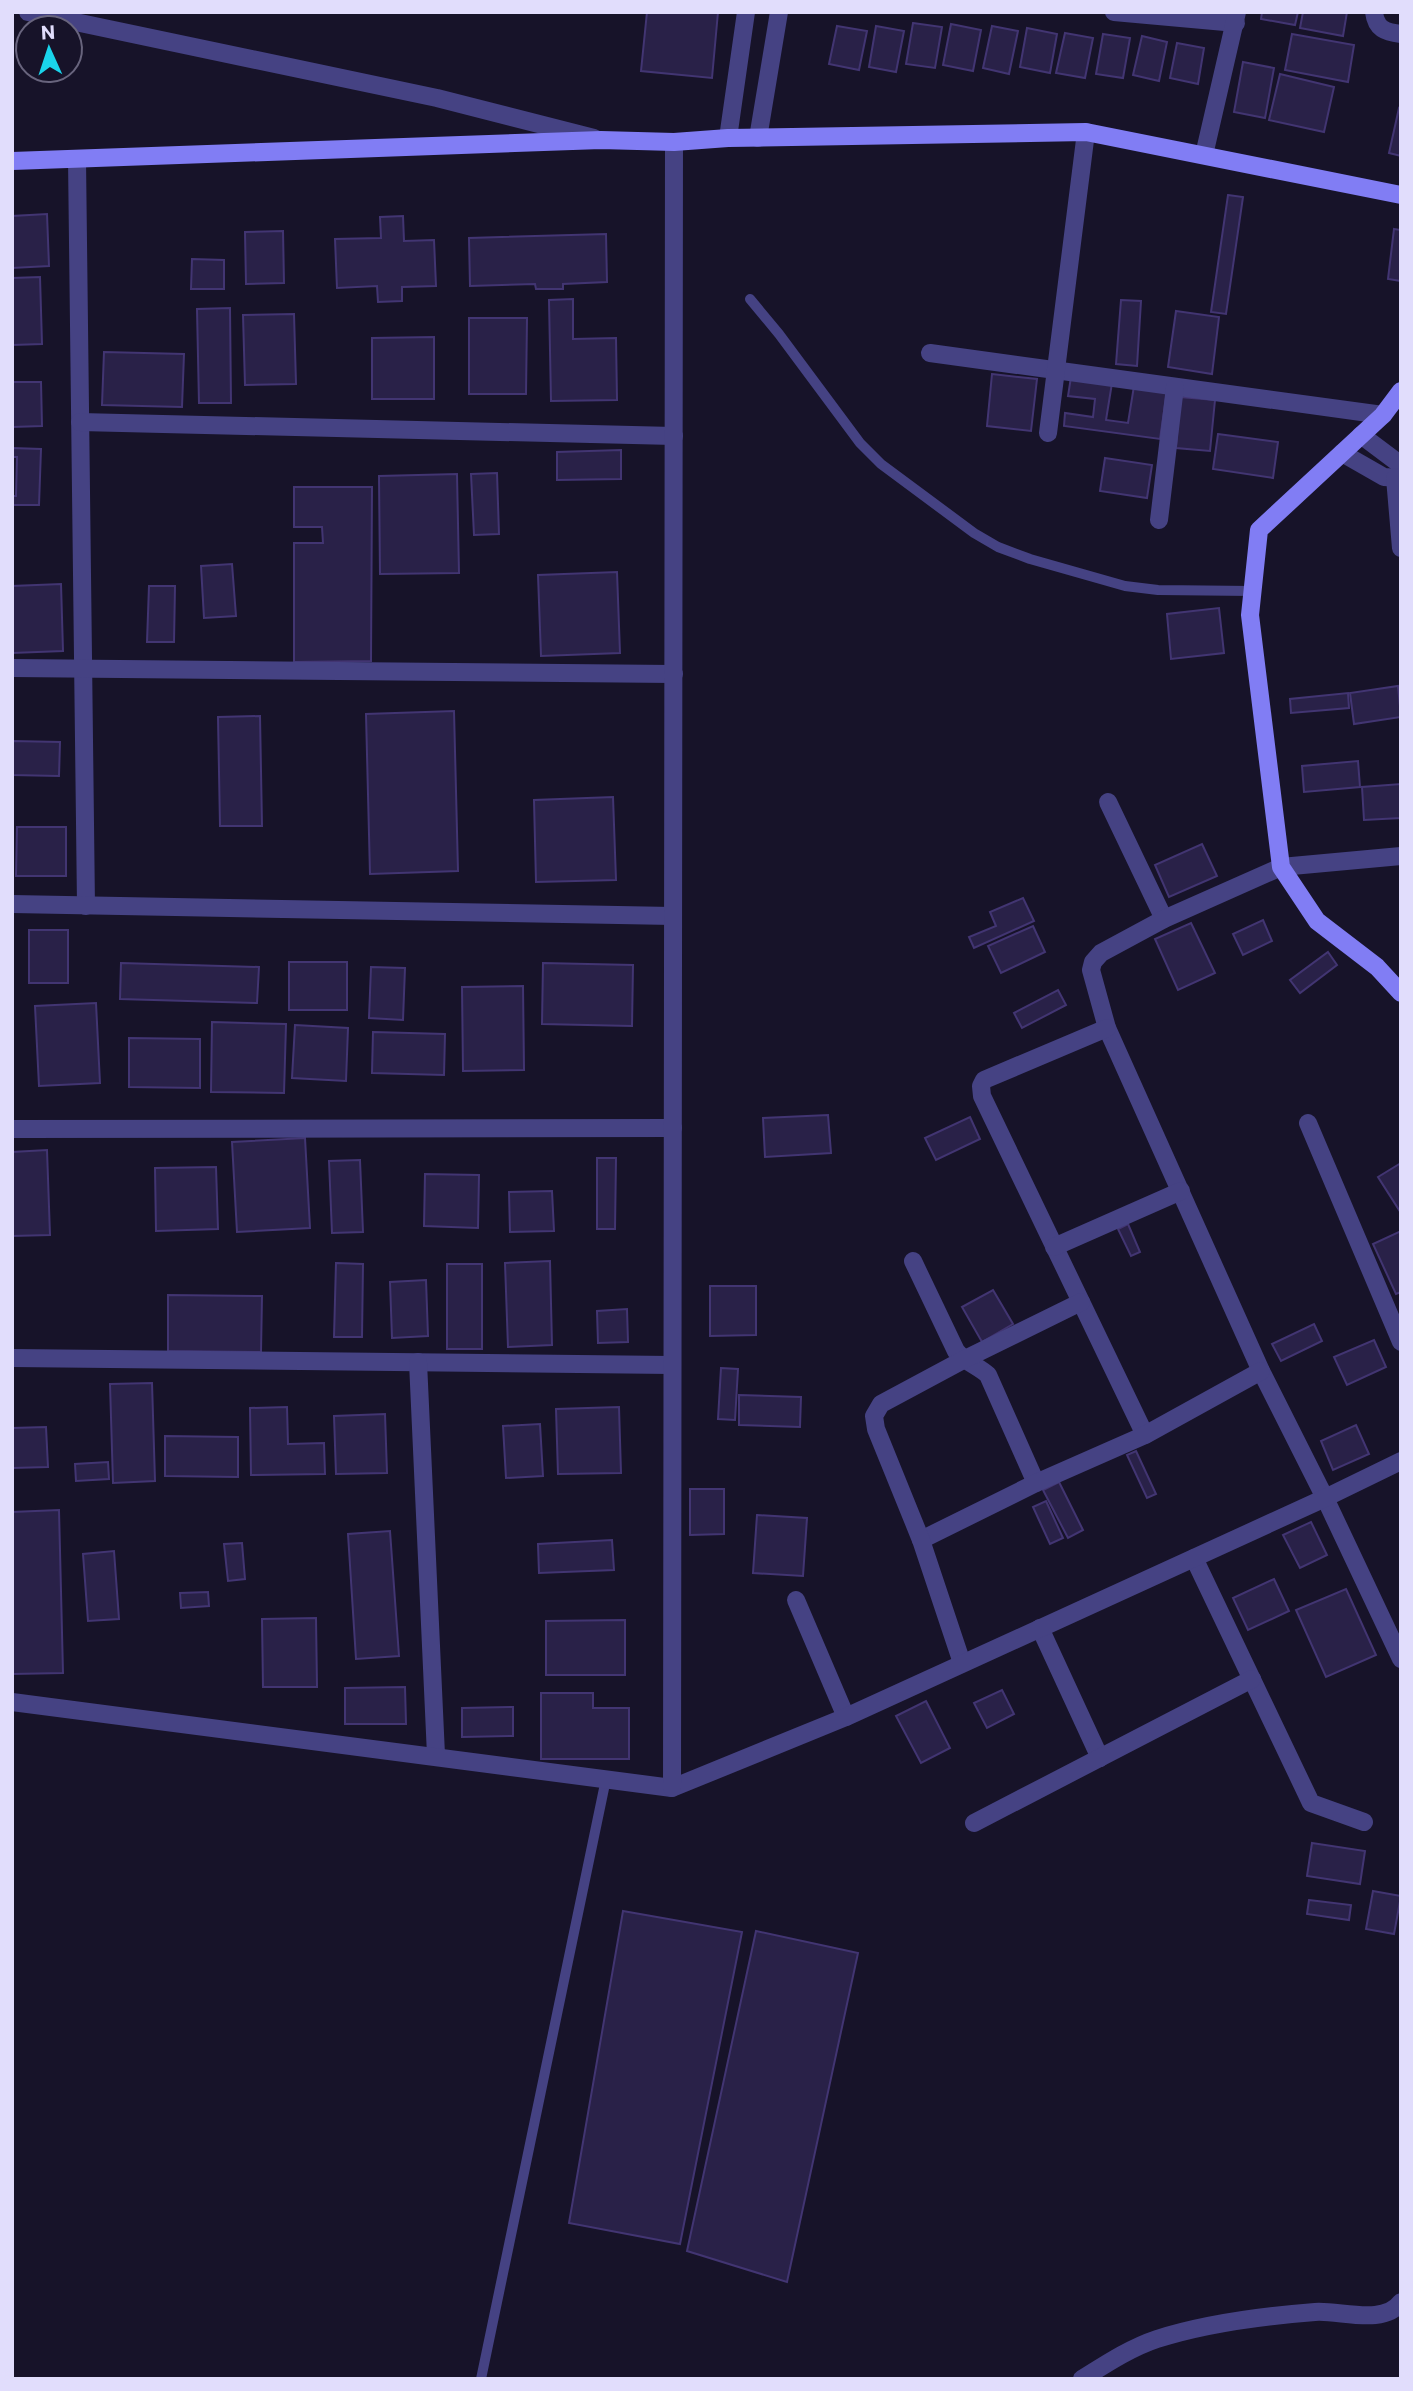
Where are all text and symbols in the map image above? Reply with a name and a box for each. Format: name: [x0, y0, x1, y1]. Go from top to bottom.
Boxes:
north arrow: [14, 14, 84, 84]
text: N: [40, 20, 56, 43]

